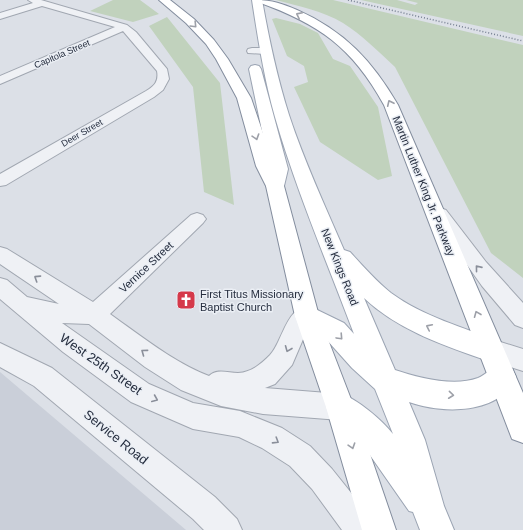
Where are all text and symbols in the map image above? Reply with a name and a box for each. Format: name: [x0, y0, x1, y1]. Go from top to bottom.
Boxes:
one-way arrow: [295, 12, 303, 20]
one-way arrow: [189, 20, 197, 28]
street label: Capitola Street: [33, 38, 92, 70]
one-way arrow: [387, 100, 395, 107]
street label: Martin Luther King Jr. Parkway: [390, 114, 458, 258]
street label: Deer Street: [60, 117, 105, 149]
one-way arrow: [251, 133, 260, 140]
street label: New Kings Road: [319, 227, 361, 307]
street label: Vernice Street: [117, 239, 175, 295]
one-way arrow: [476, 266, 483, 273]
one-way arrow: [35, 276, 42, 283]
place label: First Titus Missionary Baptist Church: [200, 288, 304, 313]
church icon: First Titus Missionary Baptist Church: [175, 289, 197, 311]
one-way arrow: [473, 310, 481, 317]
one-way arrow: [425, 324, 433, 332]
street label: West 25th Street: [57, 330, 145, 398]
one-way arrow: [335, 332, 343, 340]
one-way arrow: [284, 345, 292, 352]
one-way arrow: [142, 350, 149, 357]
one-way arrow: [448, 390, 454, 399]
one-way arrow: [150, 394, 158, 402]
street label: Service Road: [81, 407, 151, 467]
one-way arrow: [272, 436, 279, 443]
one-way arrow: [347, 442, 356, 449]

